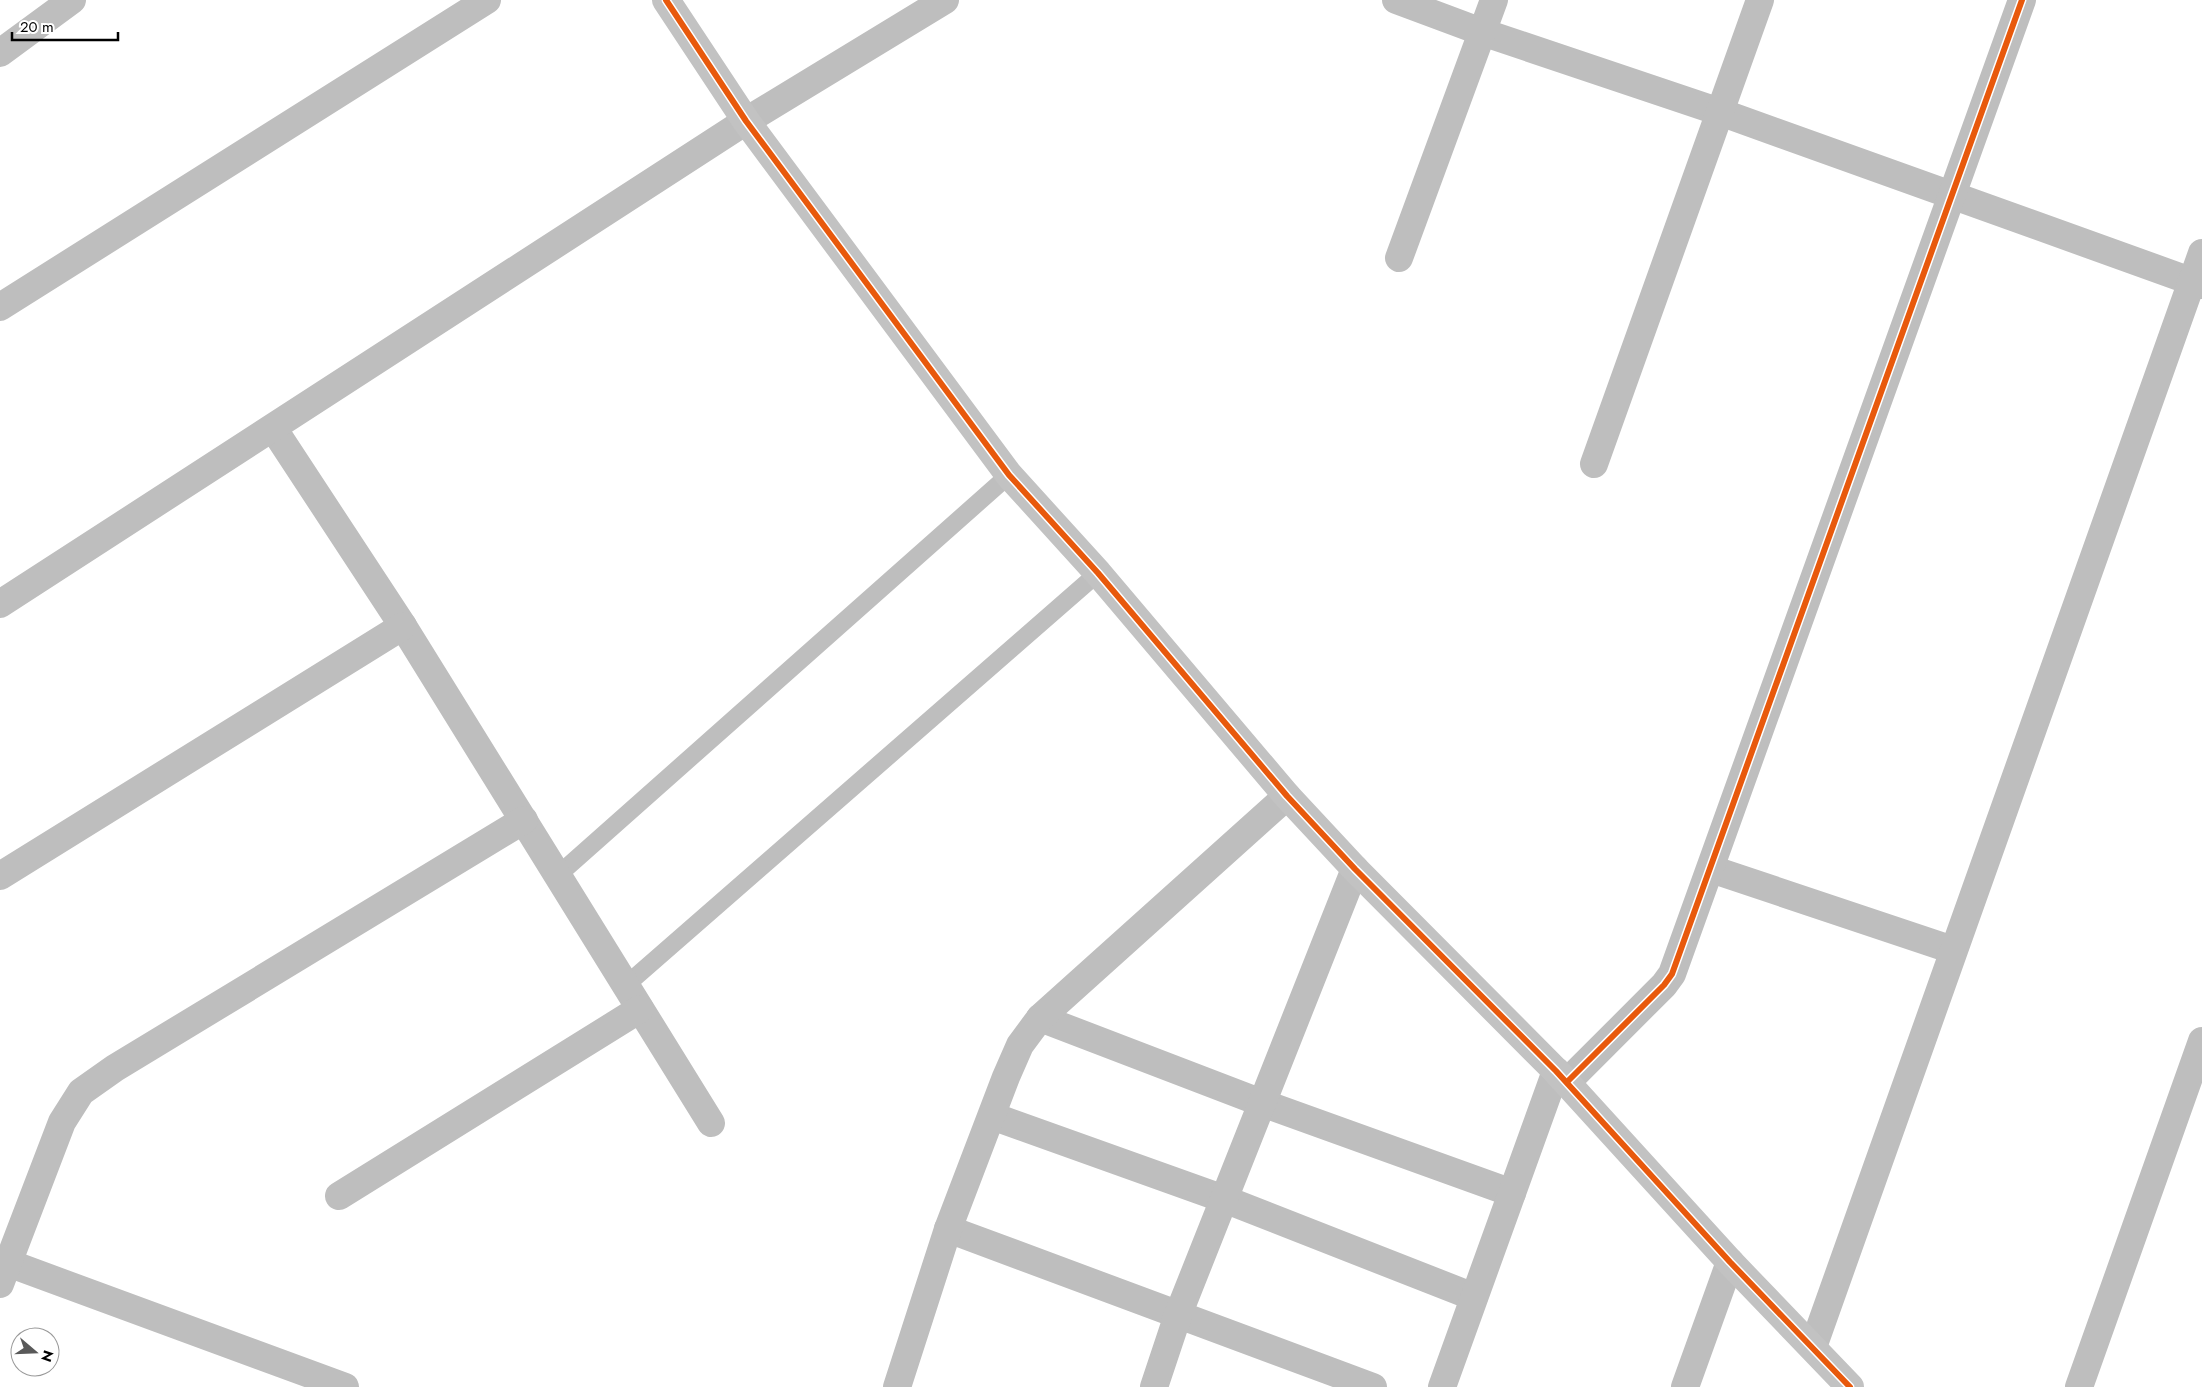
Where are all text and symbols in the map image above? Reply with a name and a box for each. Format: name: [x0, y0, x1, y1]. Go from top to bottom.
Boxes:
scale bar: [12, 10, 119, 42]
text: 20 m: [20, 16, 54, 38]
north arrow: [10, 1327, 60, 1377]
text: N: [36, 1348, 59, 1365]

